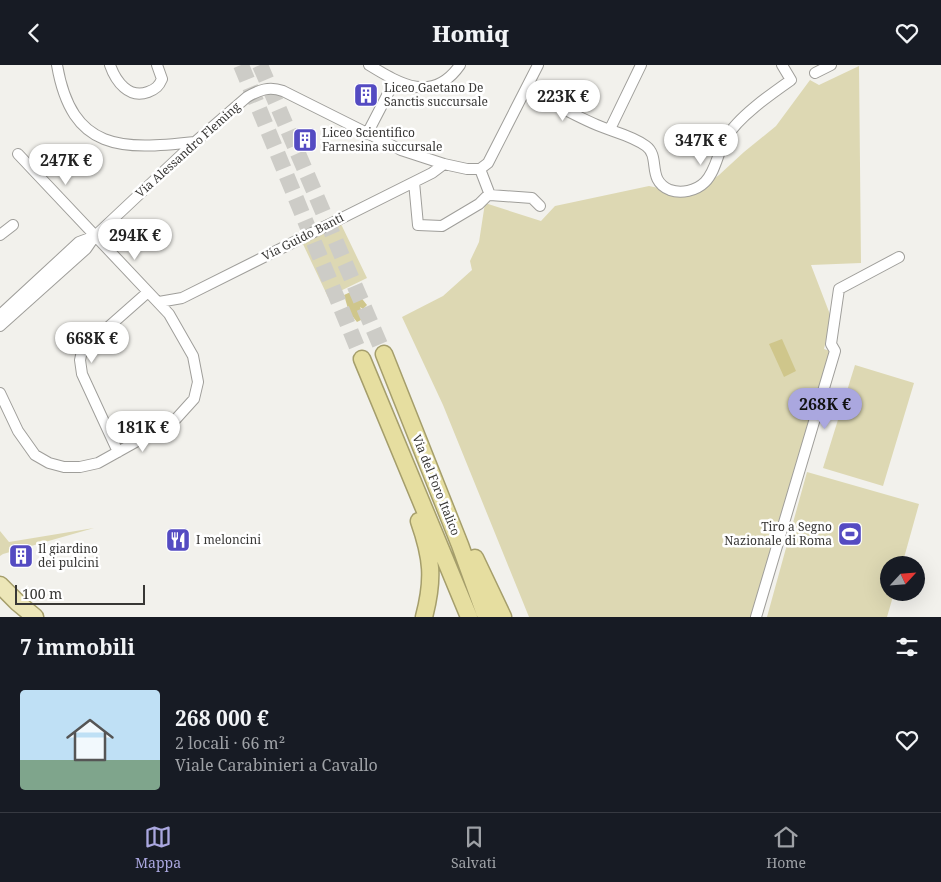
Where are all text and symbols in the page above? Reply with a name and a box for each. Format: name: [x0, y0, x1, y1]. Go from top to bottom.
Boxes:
text: Homiq: [432, 18, 509, 48]
icon: back: [20, 19, 48, 47]
icon: heart: [893, 19, 921, 47]
place label: Liceo Gaetano De Sanctis succursale: [384, 79, 488, 110]
pin: 223K €: [522, 80, 604, 122]
building icon: Liceo Gaetano De Sanctis succursale: [353, 82, 379, 108]
text: 223K €: [537, 85, 589, 107]
street label: Via Alessandro Fleming: [132, 98, 244, 201]
pin: 347K €: [660, 123, 742, 166]
place label: Liceo Scientifico Farnesina succursale: [322, 124, 442, 155]
building icon: Liceo Scientifico Farnesina succursale: [292, 127, 318, 153]
text: 347K €: [675, 129, 727, 151]
pin: 247K €: [25, 143, 107, 186]
text: 247K €: [40, 149, 92, 171]
street label: Via Guido Banti: [259, 209, 347, 264]
pin: 294K €: [94, 219, 176, 261]
text: 294K €: [109, 224, 161, 246]
pin: 668K €: [51, 321, 133, 364]
text: 668K €: [66, 327, 118, 349]
pin: 268K €: [784, 387, 866, 430]
text: 268K €: [799, 393, 851, 415]
pin: 181K €: [102, 411, 184, 453]
text: 181K €: [117, 416, 169, 438]
street label: Via del Foro Italico: [408, 432, 464, 538]
place label: Tiro a Segno Nazionale di Roma: [724, 518, 832, 549]
sports icon: Tiro a Segno Nazionale di Roma: [837, 521, 863, 547]
restaurant icon: I meloncini: [165, 527, 191, 553]
place label: I meloncini: [196, 531, 261, 548]
place label: Il giardino dei pulcini: [38, 540, 99, 571]
building icon: Il giardino dei pulcini: [8, 543, 34, 569]
north arrow: [880, 556, 925, 601]
map controls: [880, 556, 925, 601]
scale bar: [15, 582, 145, 605]
text: 100 m: [22, 584, 62, 603]
text: 7 immobili: [20, 633, 135, 661]
icon: filters: [893, 633, 921, 661]
text: 268 000 €: [175, 704, 269, 732]
icon: home: [60, 710, 120, 770]
icon: heart: [893, 726, 921, 754]
text: 2 locali · 66 m²: [175, 732, 285, 754]
text: Viale Carabinieri a Cavallo: [175, 754, 378, 776]
tab: Mappa: [135, 823, 181, 872]
tab: Salvati: [451, 823, 496, 872]
tab: Home: [766, 823, 806, 872]

